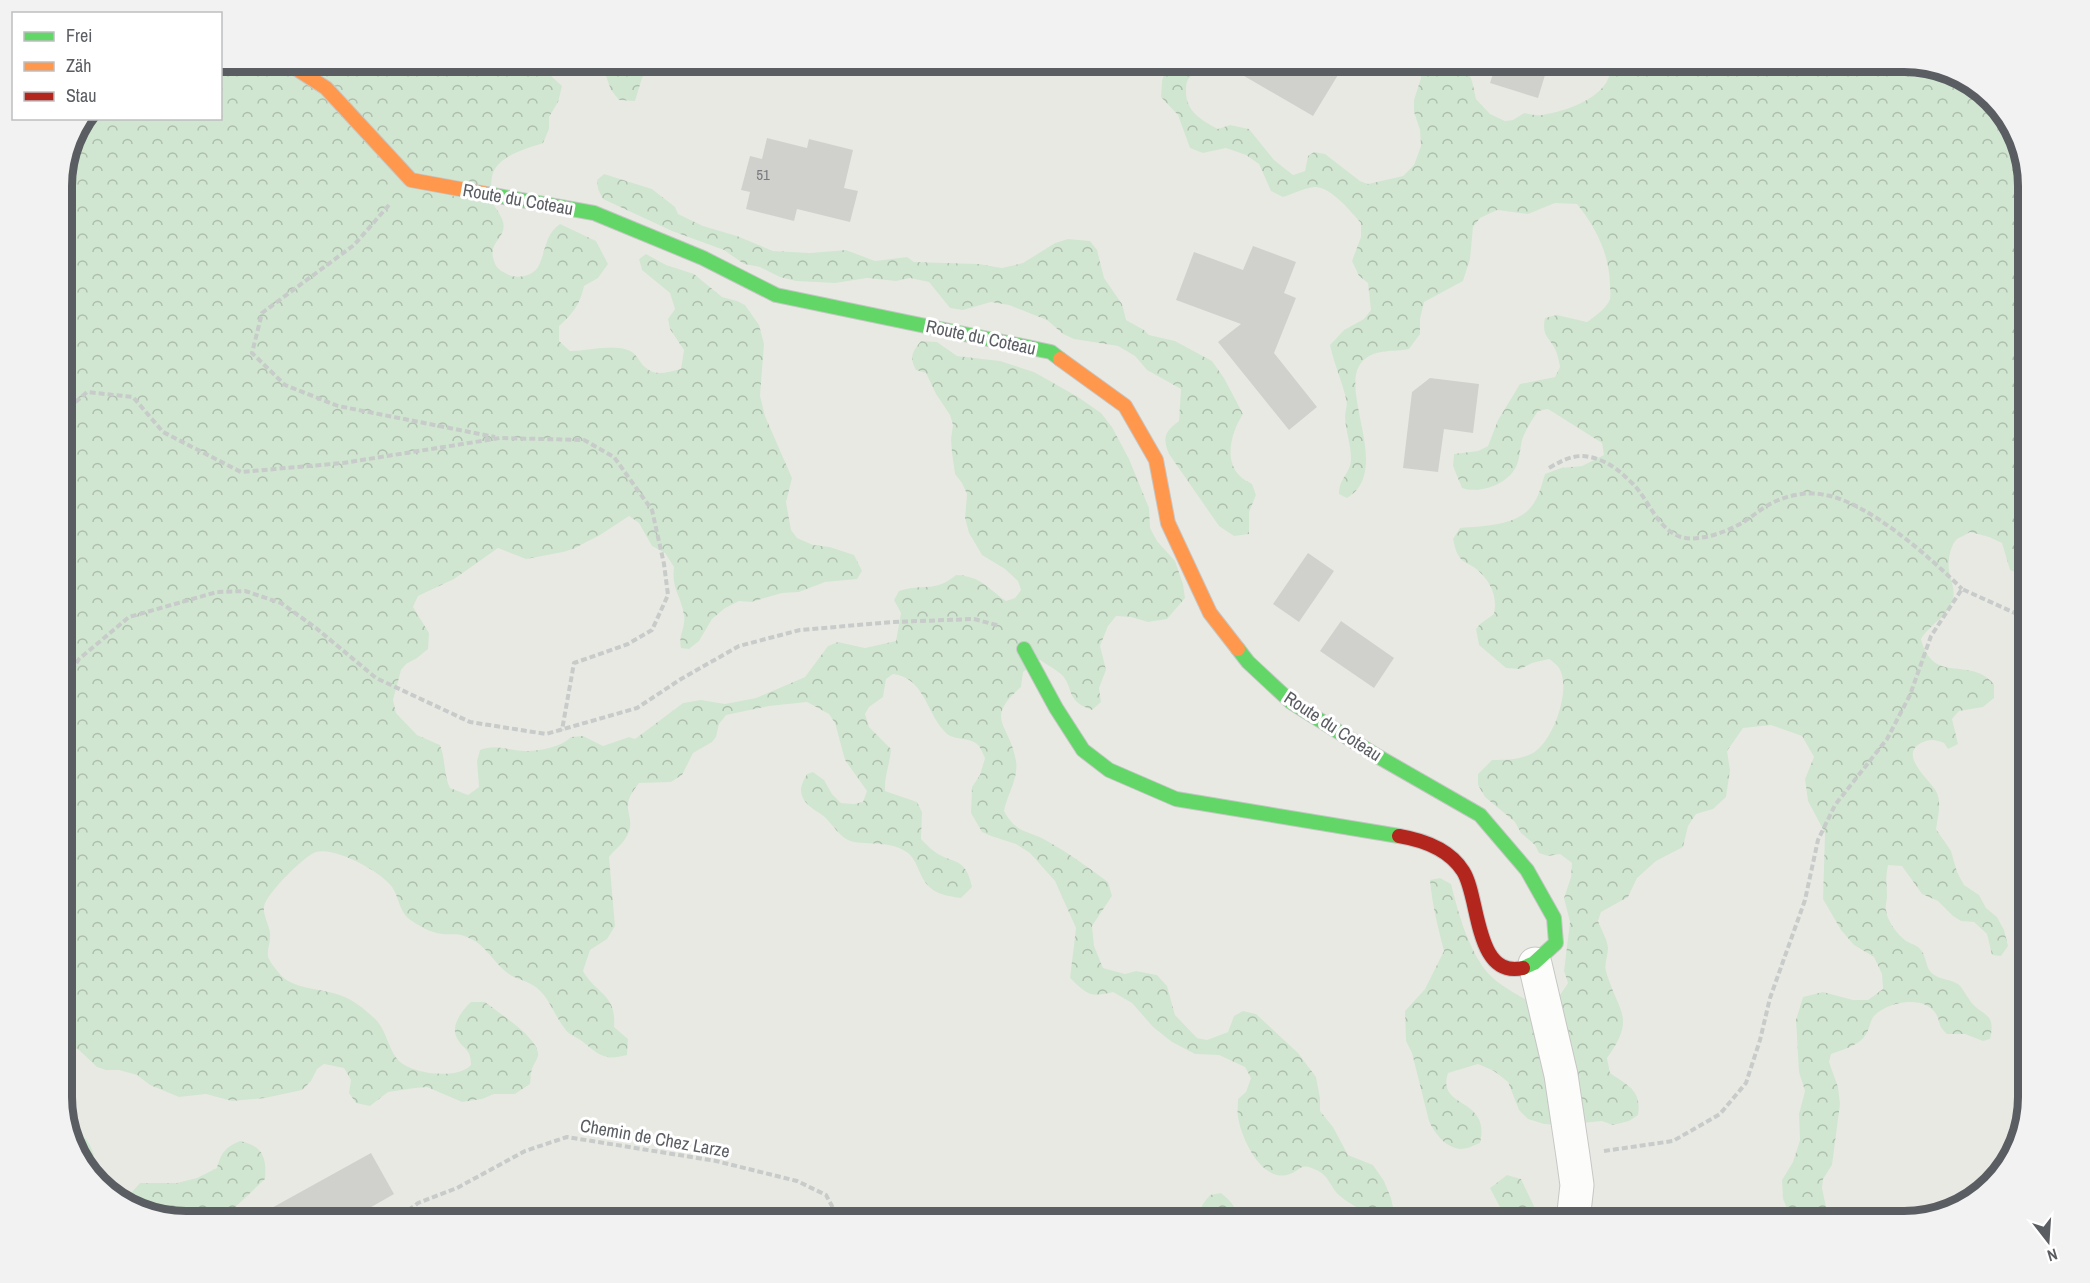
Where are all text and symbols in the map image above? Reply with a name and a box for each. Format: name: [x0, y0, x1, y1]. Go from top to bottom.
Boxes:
legend: [12, 12, 222, 120]
text: Frei: [66, 23, 92, 48]
text: Zäh: [66, 53, 91, 78]
text: Stau: [66, 83, 96, 108]
house number: 51: [756, 164, 770, 185]
street label: Route du Coteau: [461, 177, 575, 221]
street label: Route du Coteau: [924, 313, 1038, 361]
street label: Route du Coteau: [1279, 685, 1387, 767]
street label: Chemin de Chez Larze: [578, 1113, 732, 1163]
north arrow: [2018, 1211, 2078, 1271]
text: N: [2045, 1243, 2060, 1267]

